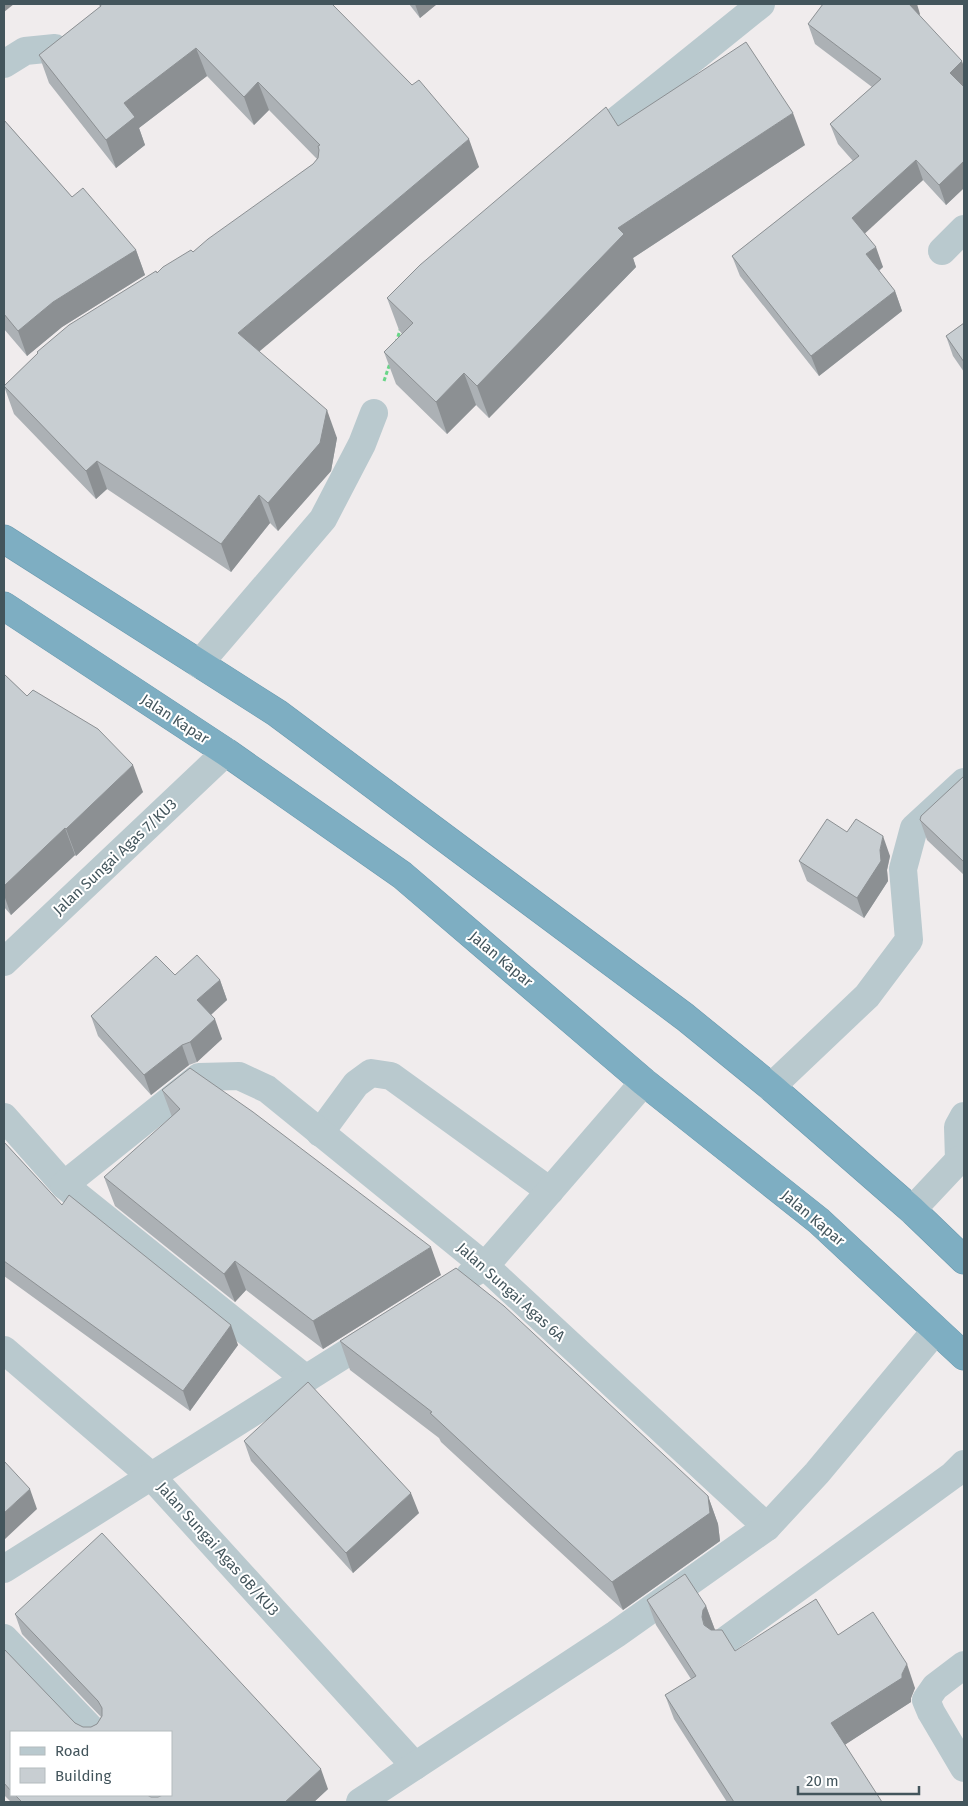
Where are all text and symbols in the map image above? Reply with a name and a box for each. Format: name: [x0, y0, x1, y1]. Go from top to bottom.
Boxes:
street label: Jalan Kapar: [138, 690, 213, 748]
street label: Jalan Sungai Agas 7/KU3: [49, 795, 181, 919]
street label: Jalan Kapar: [466, 927, 537, 991]
street label: Jalan Kapar: [778, 1186, 849, 1250]
street label: Jalan Sungai Agas 6A: [453, 1239, 569, 1345]
street label: Jalan Sungai Agas 6B/KU3: [153, 1478, 283, 1620]
legend: [10, 1731, 172, 1796]
text: Road: [55, 1742, 90, 1760]
scale bar: [798, 1764, 919, 1796]
text: Building: [55, 1767, 111, 1785]
text: 20 m: [806, 1772, 839, 1790]

